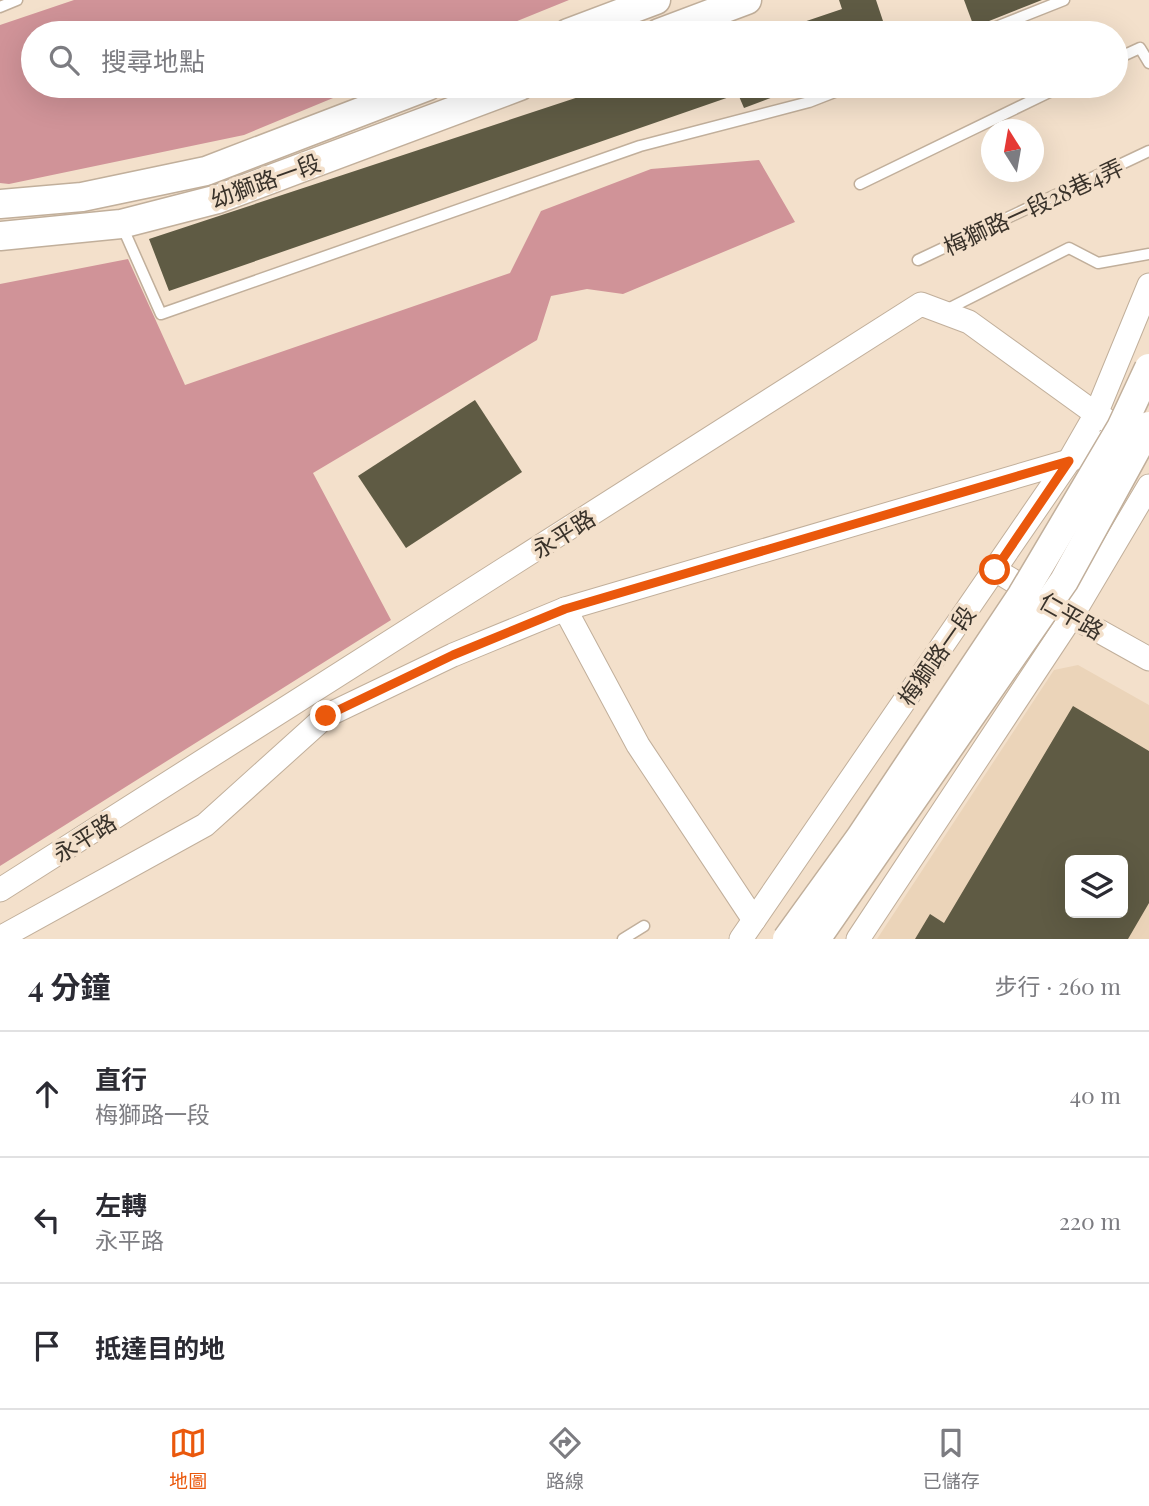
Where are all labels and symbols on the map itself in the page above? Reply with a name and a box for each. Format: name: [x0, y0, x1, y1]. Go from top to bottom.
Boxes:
north arrow: [981, 119, 1044, 182]
street label: 幼獅路一段: [206, 146, 324, 214]
street label: 梅獅路一段28巷4弄: [938, 151, 1128, 261]
street label: 永平路: [526, 502, 600, 564]
route start: [979, 554, 1010, 585]
street label: 仁平路: [1034, 584, 1110, 646]
street label: 梅獅路一段: [890, 599, 982, 711]
route end: [310, 700, 341, 731]
street label: 永平路: [47, 806, 121, 868]

